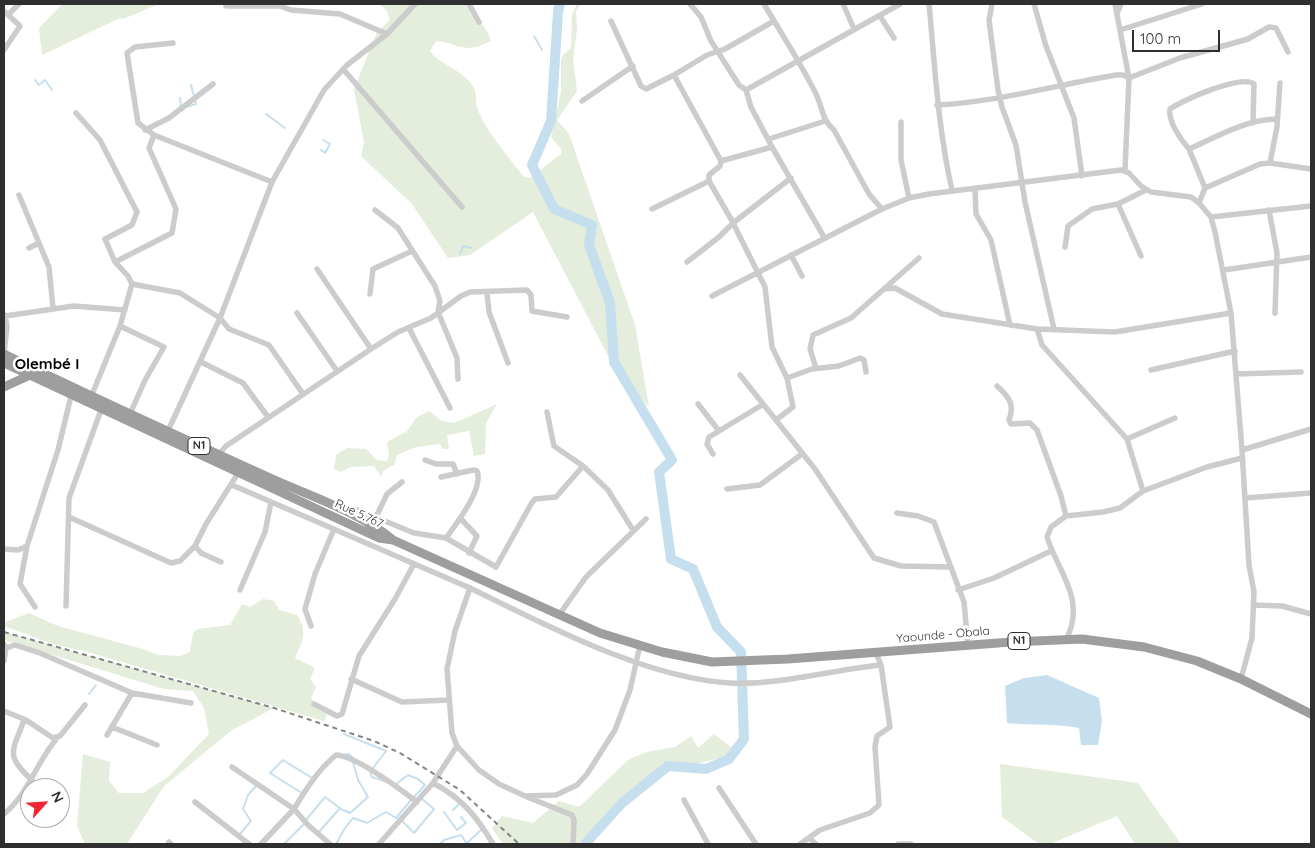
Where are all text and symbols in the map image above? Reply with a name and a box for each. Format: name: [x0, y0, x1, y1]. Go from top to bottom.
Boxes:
scale bar: [1135, 20, 1222, 52]
text: 100 m: [1140, 29, 1181, 48]
district label: Olembé I: [15, 355, 79, 373]
road number: N1: [188, 438, 210, 454]
street label: Rue 5.767: [333, 497, 385, 531]
street label: Yaounde - Obala: [896, 624, 990, 646]
road number: N1: [1008, 632, 1030, 649]
north arrow: [20, 778, 70, 828]
text: N: [47, 788, 68, 805]

